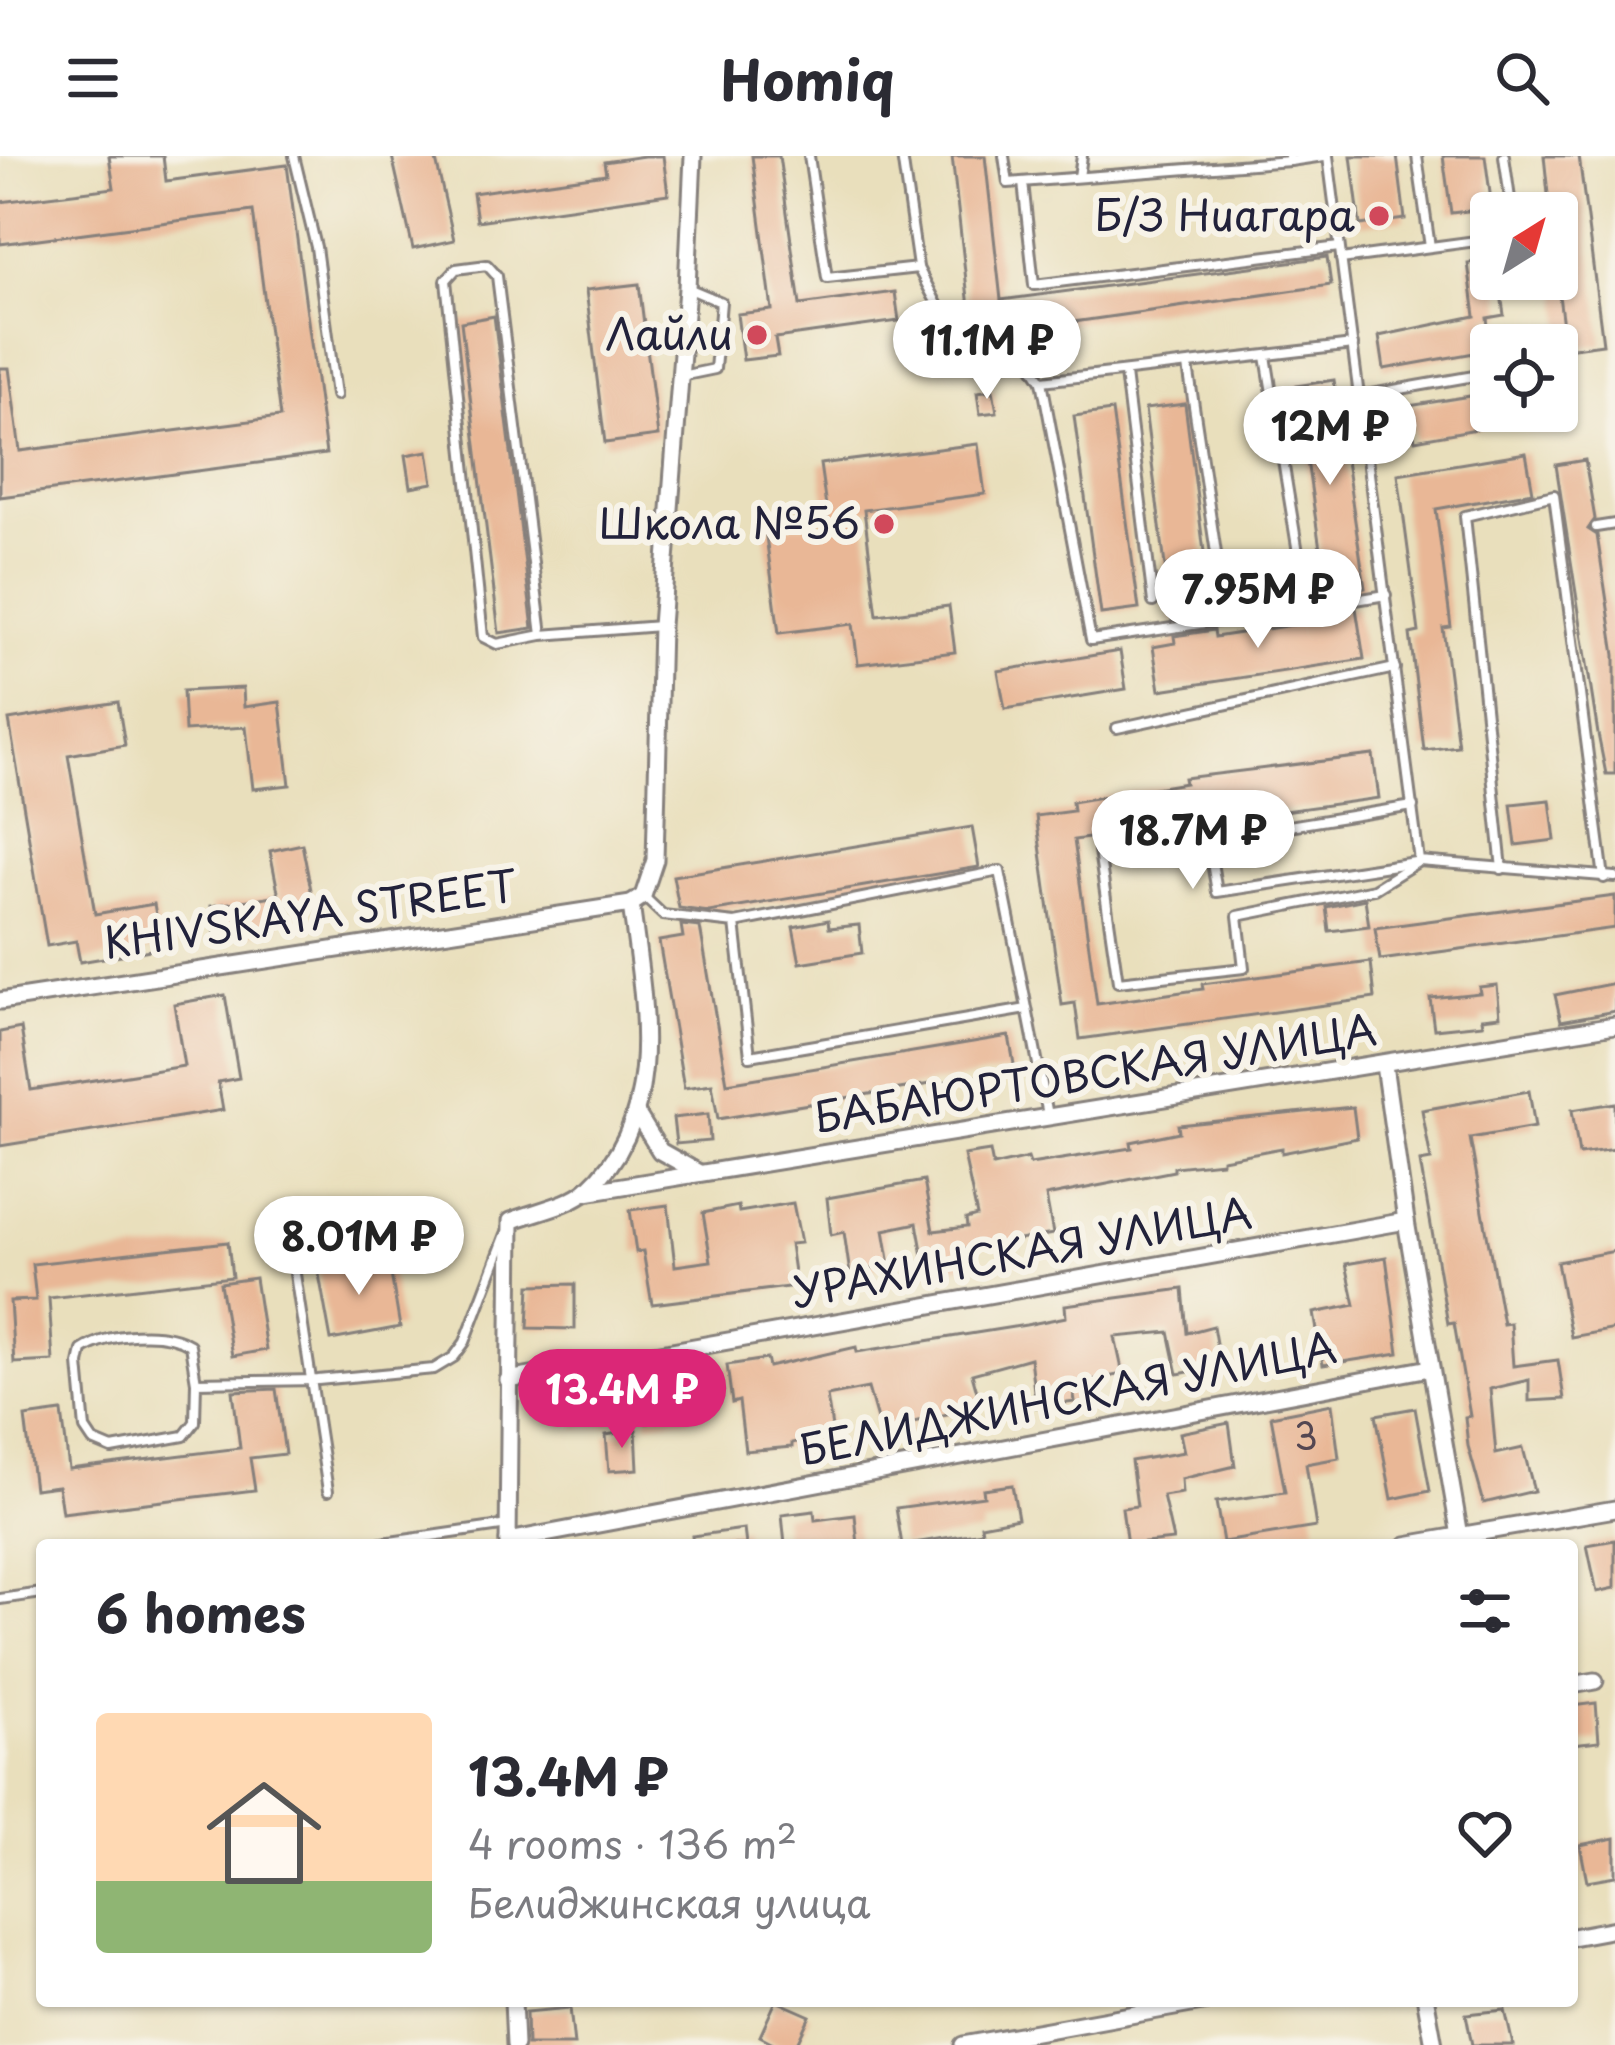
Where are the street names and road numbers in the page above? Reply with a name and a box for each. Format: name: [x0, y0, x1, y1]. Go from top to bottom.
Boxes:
street label: KHIVSKAYA STREET: [99, 852, 521, 973]
street label: БАБАЮРТОВСКАЯ УЛИЦА: [809, 996, 1380, 1147]
street label: УРАХИНСКАЯ УЛИЦА: [787, 1179, 1256, 1322]
street label: БЕЛИДЖИНСКАЯ УЛИЦА: [794, 1314, 1341, 1479]

